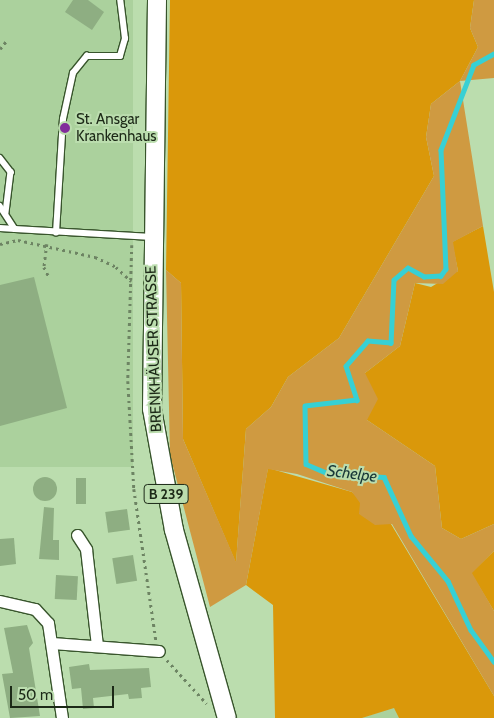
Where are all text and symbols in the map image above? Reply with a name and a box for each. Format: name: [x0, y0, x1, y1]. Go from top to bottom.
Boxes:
place label: St. Ansgar Krankenhaus: [76, 110, 157, 145]
marker: St. Ansgar Krankenhaus: [58, 121, 72, 135]
street label: BRENKHÄUSER STRASSE: [142, 266, 166, 432]
water label: Schelpe: [326, 461, 378, 487]
road number: B 239: [144, 482, 188, 506]
scale bar: [12, 676, 116, 708]
text: 50 m: [18, 686, 53, 704]

